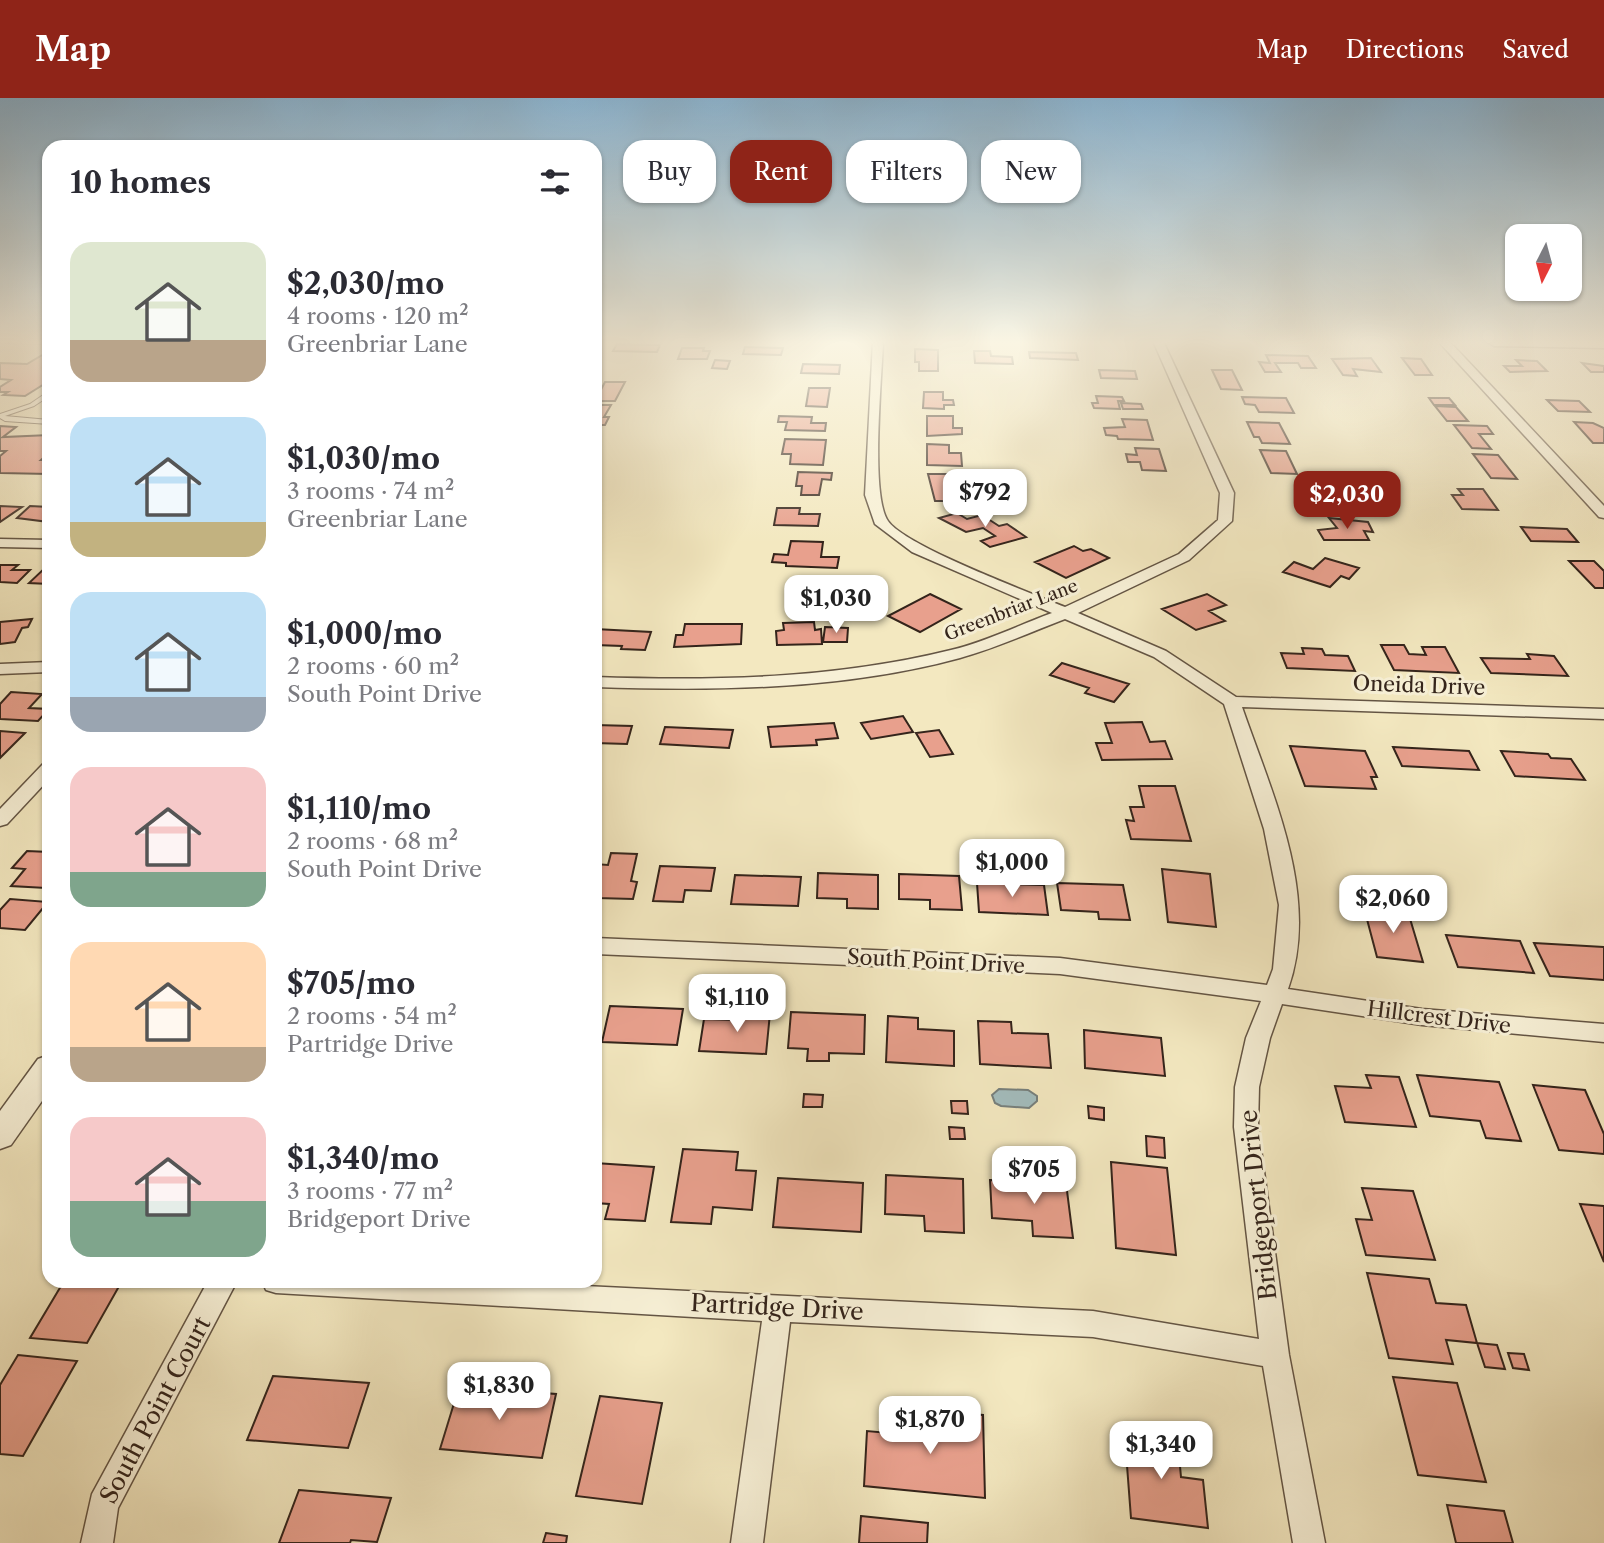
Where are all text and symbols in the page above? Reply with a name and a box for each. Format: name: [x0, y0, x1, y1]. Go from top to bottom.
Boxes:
text: Map: [35, 29, 111, 70]
text: Map: [1256, 35, 1308, 64]
text: Directions: [1346, 35, 1464, 64]
text: Saved: [1502, 35, 1569, 64]
chip: Buy: [623, 140, 716, 203]
chip: Rent: [730, 140, 832, 203]
chip: Filters: [846, 140, 967, 203]
chip: New: [981, 140, 1081, 203]
icon: filters: [536, 163, 574, 201]
text: 10 homes: [70, 164, 211, 201]
north arrow: [1505, 224, 1582, 301]
map controls: [1505, 224, 1582, 301]
text: $2,030/mo: [287, 265, 444, 302]
icon: home: [126, 270, 210, 354]
text: 4 rooms · 120 m²: [287, 302, 469, 330]
text: Greenbriar Lane: [287, 330, 468, 358]
text: $1,030/mo: [287, 440, 440, 477]
icon: home: [126, 445, 210, 529]
pin: $792: [944, 470, 1026, 529]
pin: $2,030: [1290, 472, 1404, 531]
text: 3 rooms · 74 m²: [287, 477, 454, 505]
text: $792: [959, 478, 1011, 506]
text: $2,030: [1310, 480, 1384, 508]
text: Greenbriar Lane: [287, 505, 468, 533]
street label: Greenbriar Lane: [941, 574, 1081, 646]
pin: $1,030: [779, 575, 893, 635]
text: $1,030: [800, 584, 872, 612]
text: $1,000/mo: [287, 615, 442, 652]
icon: home: [126, 620, 210, 704]
text: 2 rooms · 60 m²: [287, 652, 459, 680]
street label: Oneida Drive: [1352, 670, 1486, 700]
text: South Point Drive: [287, 680, 482, 708]
text: $1,110/mo: [287, 790, 431, 827]
icon: home: [126, 795, 210, 879]
text: 2 rooms · 68 m²: [287, 827, 458, 855]
pin: $1,000: [955, 840, 1069, 899]
text: $1,000: [975, 848, 1049, 876]
text: South Point Drive: [287, 855, 482, 883]
pin: $2,060: [1336, 876, 1450, 935]
text: $2,060: [1355, 884, 1431, 912]
street label: South Point Drive: [847, 944, 1025, 978]
text: $705/mo: [287, 965, 415, 1002]
icon: home: [126, 970, 210, 1054]
pin: $1,110: [680, 974, 794, 1034]
text: $1,110: [705, 983, 769, 1011]
street label: Hillcrest Drive: [1366, 996, 1512, 1038]
text: 2 rooms · 54 m²: [287, 1002, 457, 1030]
text: Partridge Drive: [287, 1030, 453, 1058]
street label: Bridgeport Drive: [1234, 1108, 1282, 1302]
text: $1,340/mo: [287, 1140, 439, 1177]
icon: home: [126, 1145, 210, 1229]
pin: $705: [993, 1146, 1075, 1206]
text: $705: [1008, 1155, 1060, 1183]
text: 3 rooms · 77 m²: [287, 1177, 453, 1205]
text: Bridgeport Drive: [287, 1205, 471, 1233]
street label: Partridge Drive: [690, 1288, 864, 1326]
street label: South Point Court: [93, 1311, 217, 1508]
pin: $1,830: [442, 1362, 556, 1422]
text: $1,830: [463, 1371, 535, 1399]
pin: $1,870: [873, 1396, 987, 1456]
text: $1,870: [895, 1405, 965, 1433]
pin: $1,340: [1104, 1422, 1218, 1481]
text: $1,340: [1126, 1430, 1196, 1458]

